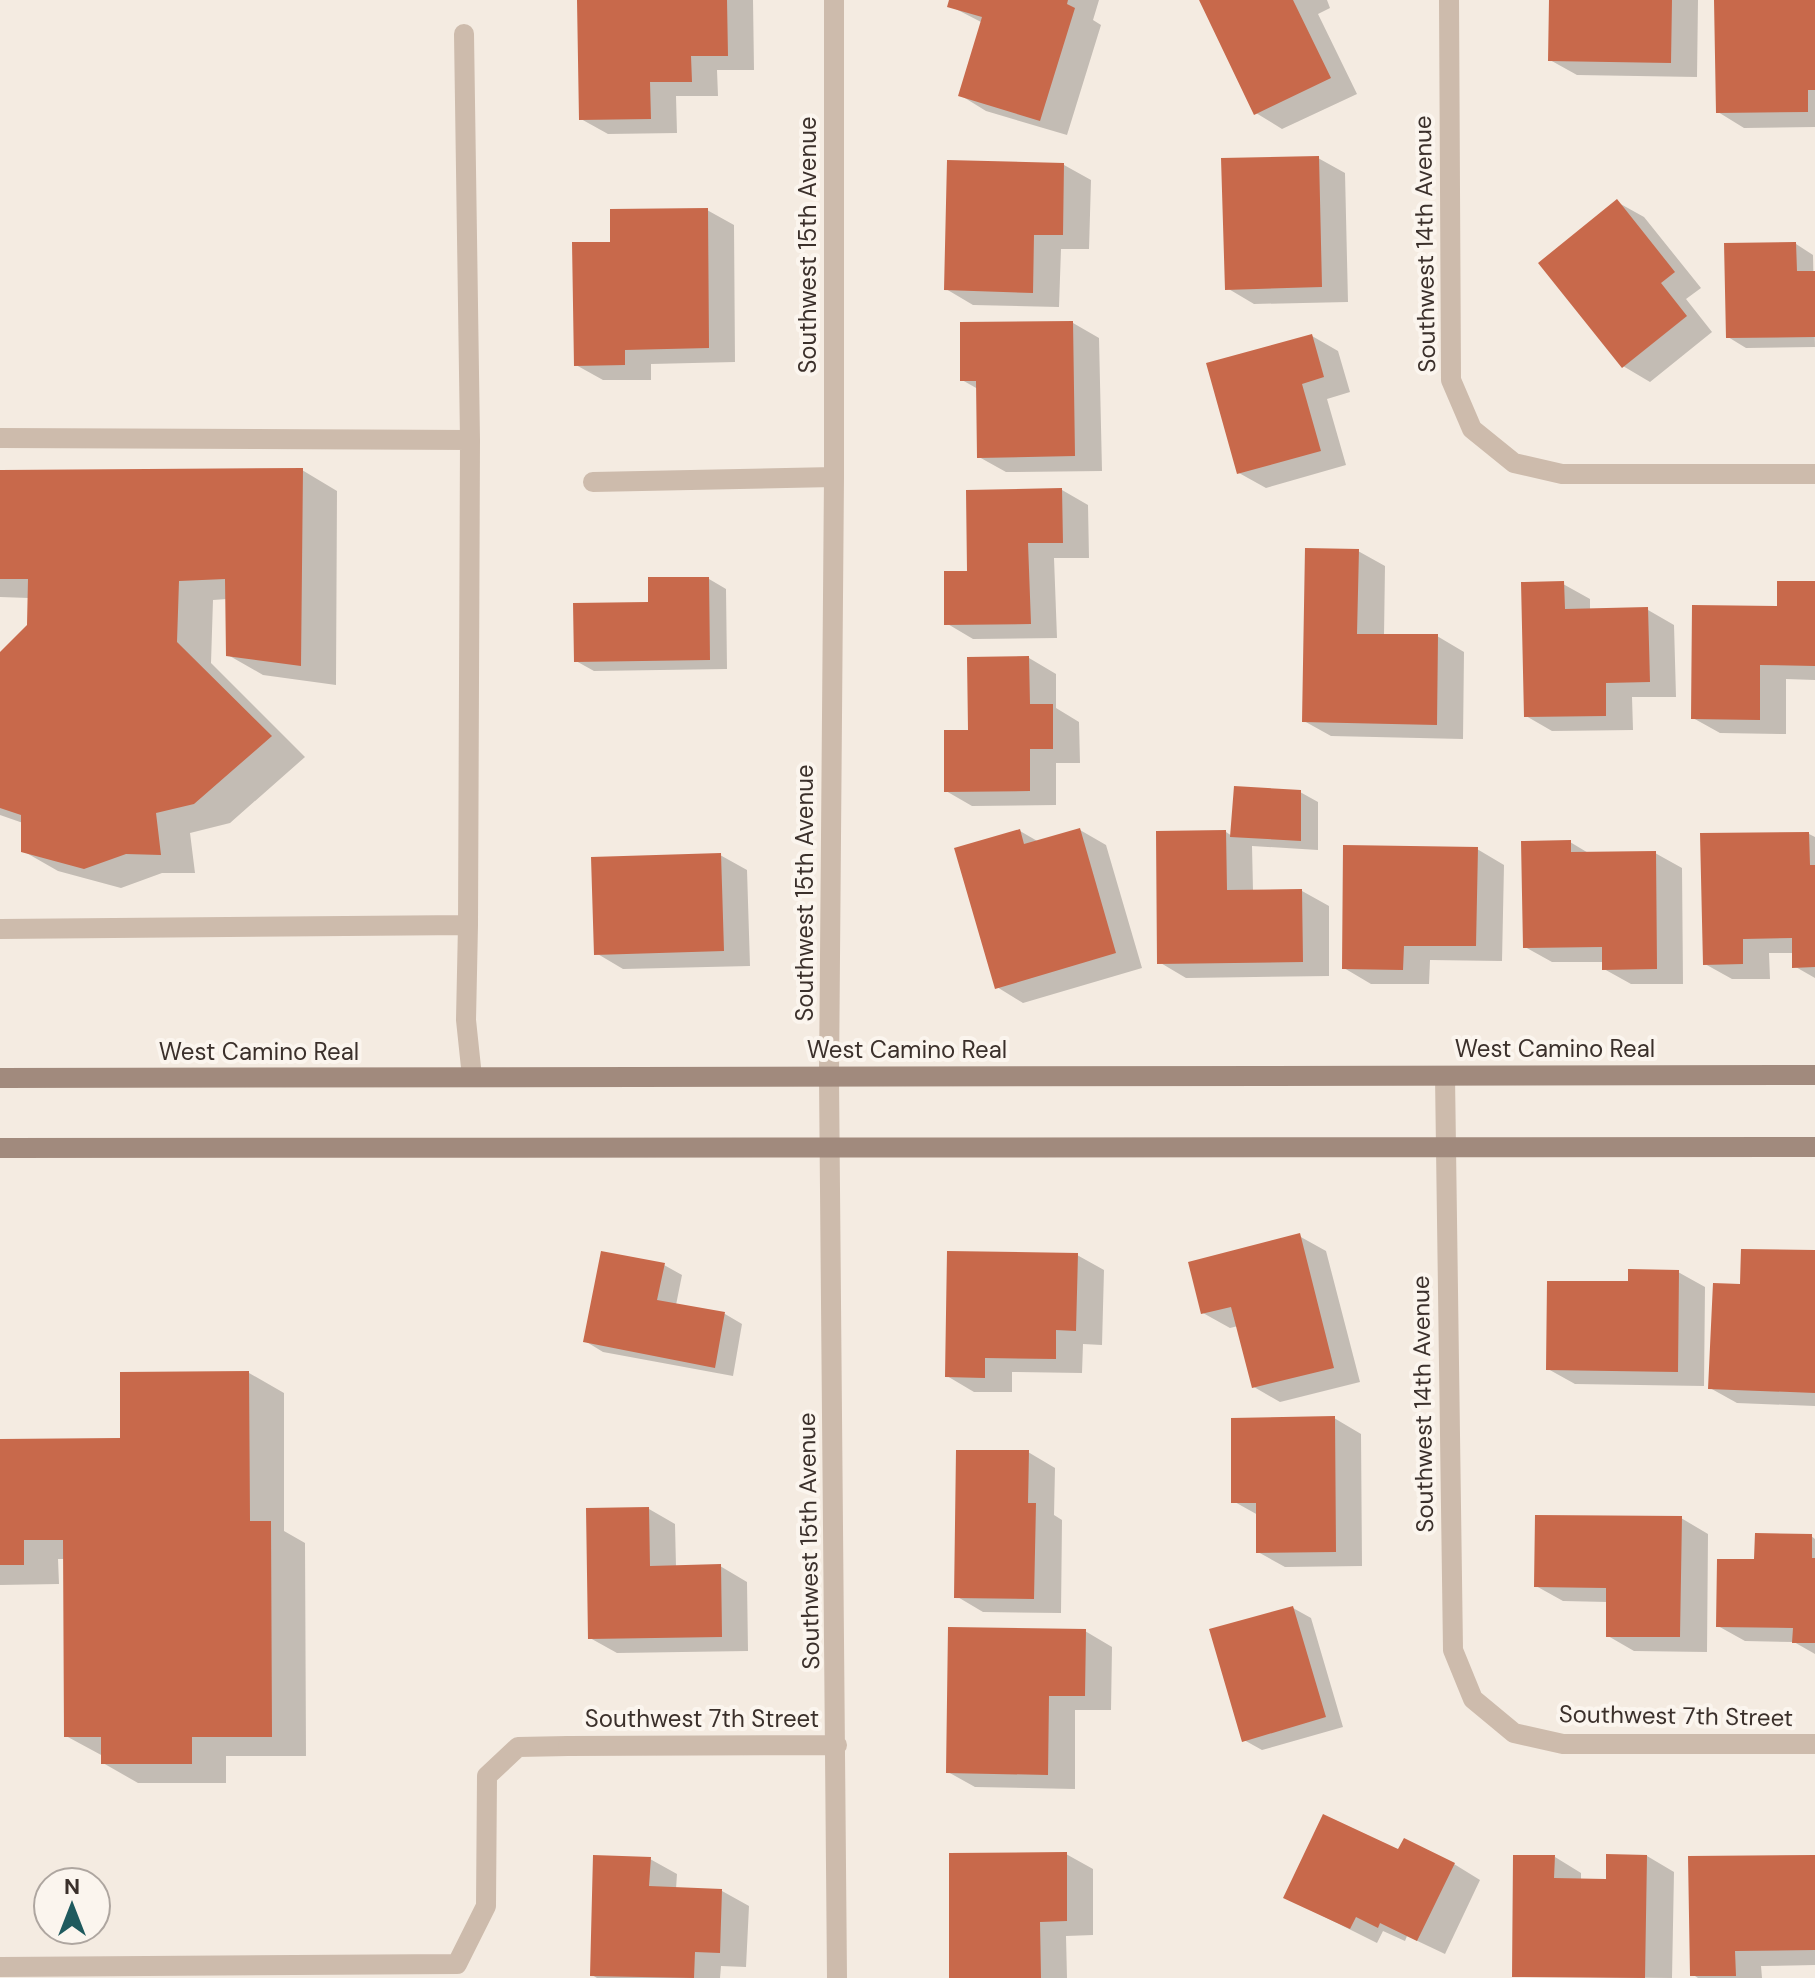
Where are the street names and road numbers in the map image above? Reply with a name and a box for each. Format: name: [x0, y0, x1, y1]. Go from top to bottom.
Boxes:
street label: Southwest 14th Avenue: [1407, 115, 1442, 373]
street label: Southwest 15th Avenue: [792, 116, 823, 374]
street label: Southwest 15th Avenue: [789, 764, 820, 1022]
street label: West Camino Real: [1455, 1033, 1655, 1064]
street label: West Camino Real: [807, 1034, 1007, 1065]
street label: West Camino Real: [159, 1036, 359, 1067]
street label: Southwest 14th Avenue: [1405, 1275, 1440, 1533]
street label: Southwest 15th Avenue: [791, 1412, 826, 1670]
street label: Southwest 7th Street: [1559, 1698, 1793, 1733]
street label: Southwest 7th Street: [585, 1703, 819, 1734]

